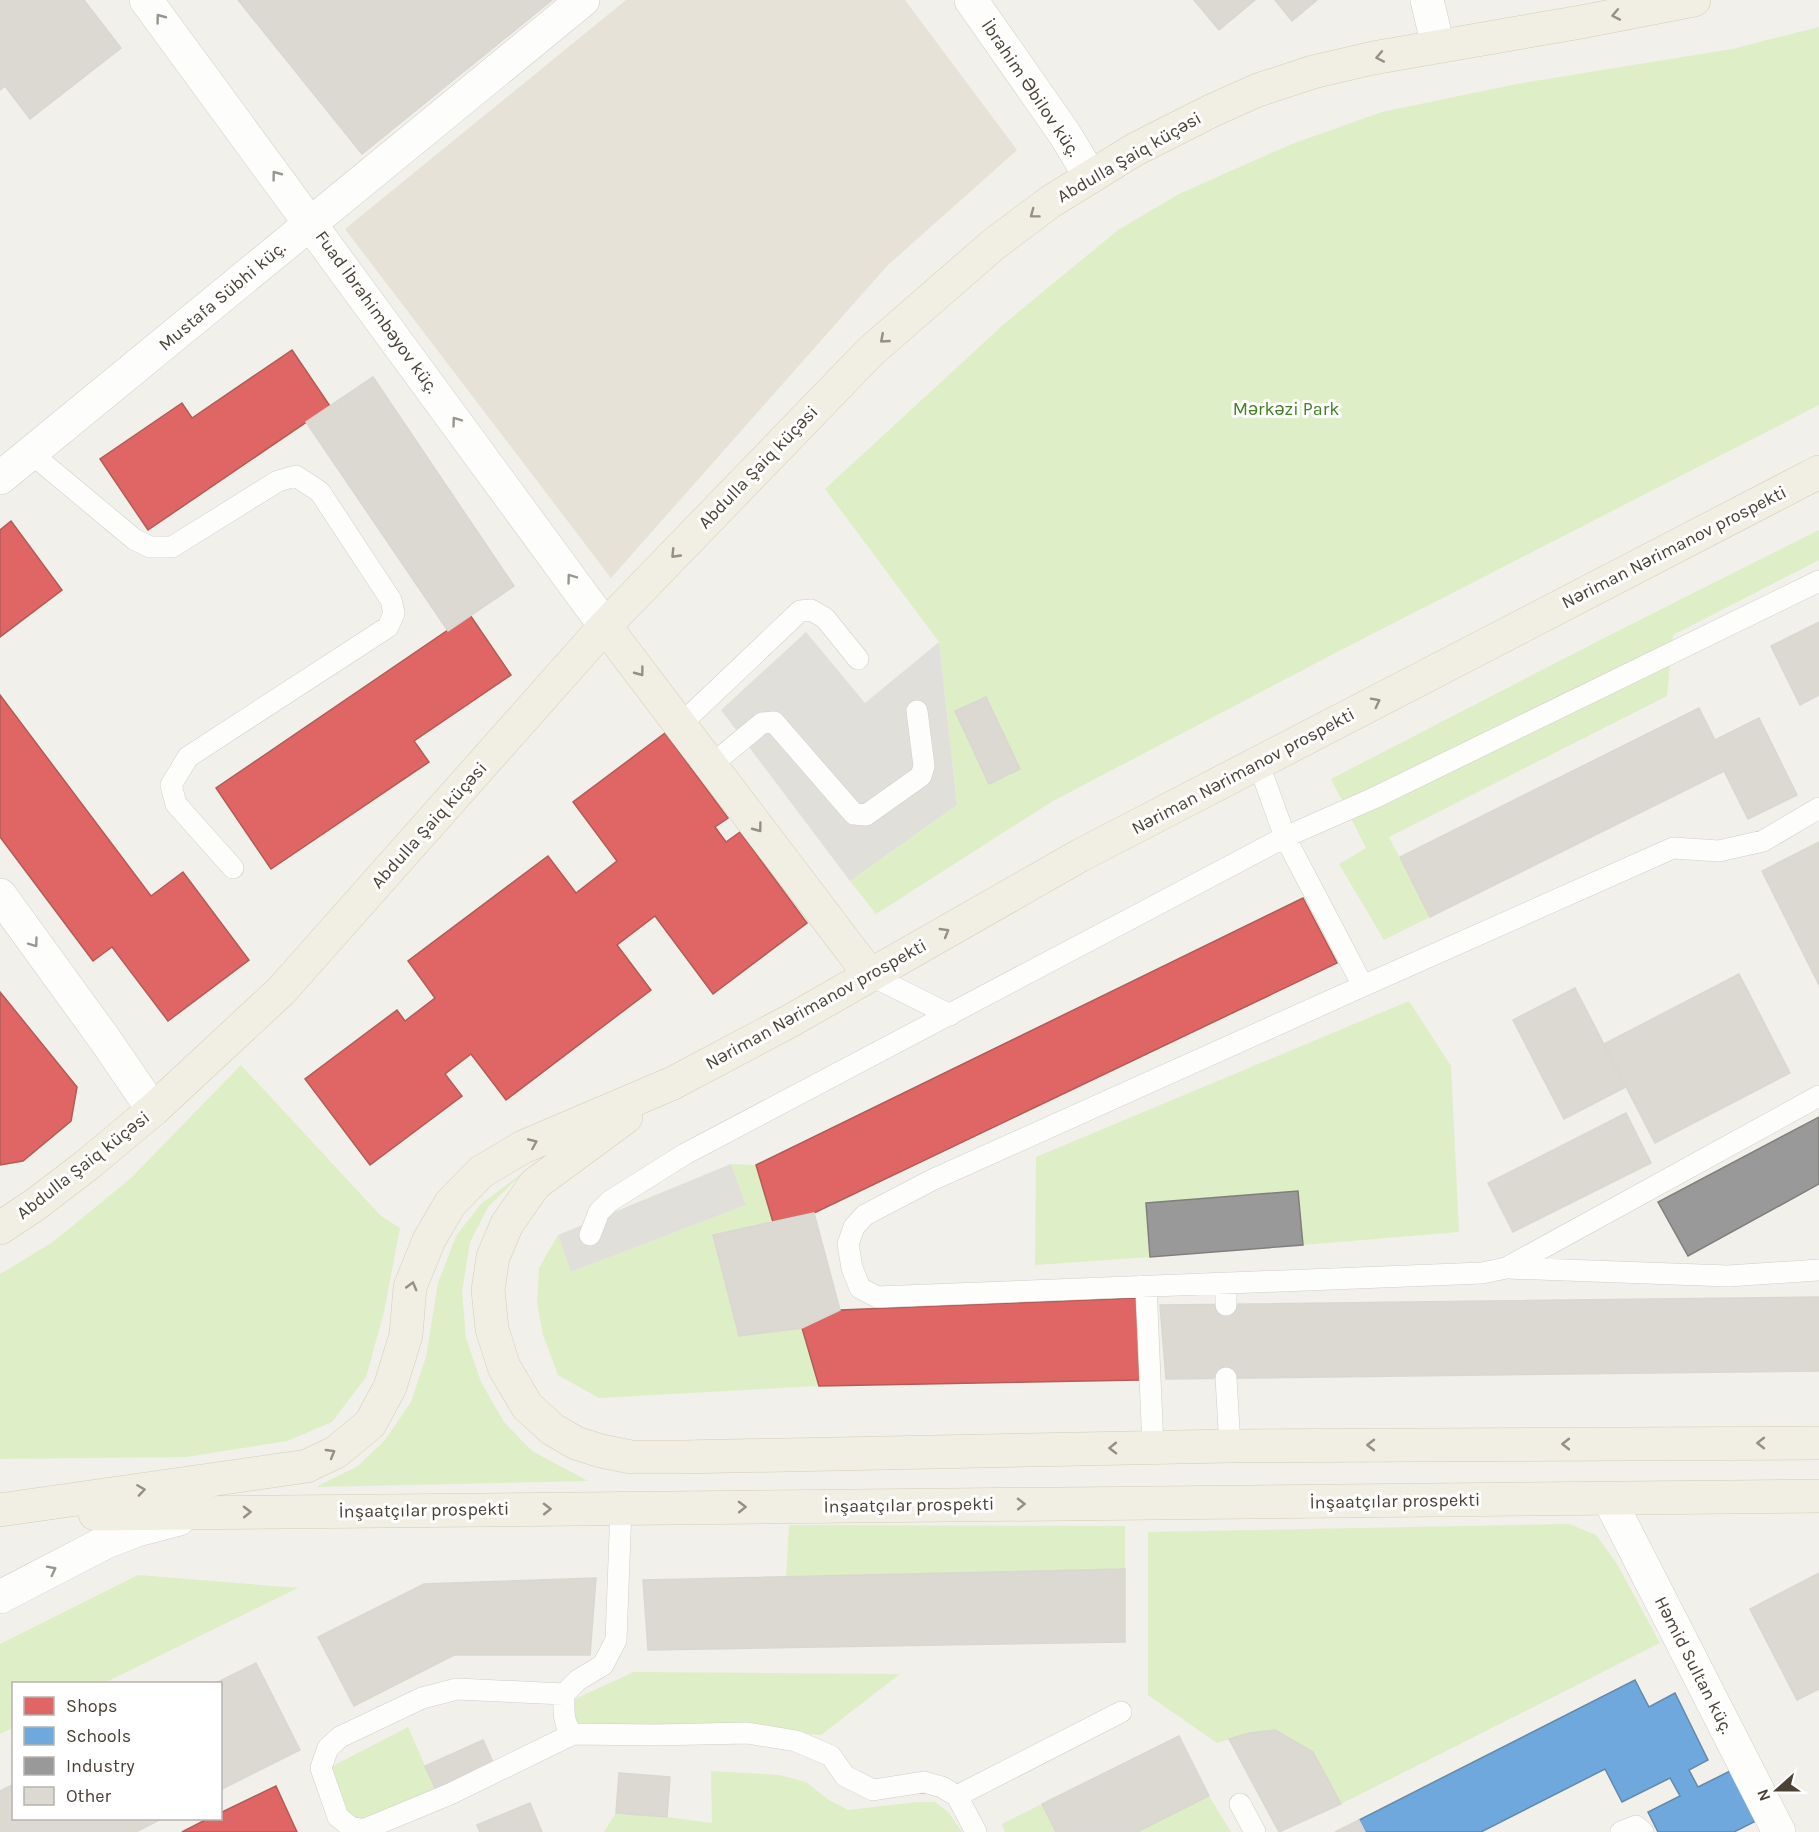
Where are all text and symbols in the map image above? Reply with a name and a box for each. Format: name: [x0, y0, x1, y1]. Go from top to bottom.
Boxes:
one-way arrow: [1611, 8, 1621, 21]
one-way arrow: [156, 14, 167, 25]
street label: İbrahim Əbilov küç.: [977, 15, 1085, 161]
one-way arrow: [1376, 49, 1386, 62]
street label: Abdulla Şaiq küçəsi: [1053, 107, 1205, 207]
one-way arrow: [272, 170, 283, 181]
one-way arrow: [1029, 207, 1040, 218]
street label: Fuad İbrahimbəyov küç.: [311, 226, 443, 398]
street label: Mustafa Sübhi küç.: [154, 236, 290, 356]
one-way arrow: [880, 332, 891, 343]
park label: Mərkəzi Park: [1233, 398, 1339, 420]
street label: Abdulla Şaiq küçəsi: [693, 401, 823, 533]
one-way arrow: [452, 416, 463, 427]
street label: Nəriman Nərimanov prospekti: [1558, 481, 1790, 613]
one-way arrow: [671, 546, 682, 557]
one-way arrow: [567, 574, 578, 585]
one-way arrow: [633, 666, 644, 677]
one-way arrow: [1370, 697, 1381, 709]
street label: Nəriman Nərimanov prospekti: [1128, 703, 1358, 839]
street label: Abdulla Şaiq küçəsi: [366, 757, 492, 893]
one-way arrow: [750, 822, 761, 833]
one-way arrow: [939, 928, 949, 940]
street label: Nəriman Nərimanov prospekti: [702, 934, 930, 1074]
one-way arrow: [27, 936, 38, 947]
street label: Abdulla Şaiq küçəsi: [12, 1106, 154, 1224]
one-way arrow: [527, 1138, 538, 1150]
one-way arrow: [405, 1281, 417, 1292]
one-way arrow: [1756, 1437, 1765, 1449]
one-way arrow: [1561, 1438, 1570, 1450]
one-way arrow: [1366, 1439, 1375, 1451]
one-way arrow: [1108, 1442, 1117, 1454]
one-way arrow: [325, 1449, 335, 1461]
one-way arrow: [136, 1484, 146, 1496]
street label: İnşaatçılar prospekti: [1309, 1489, 1481, 1513]
street label: İnşaatçılar prospekti: [823, 1493, 995, 1517]
street label: İnşaatçılar prospekti: [338, 1498, 510, 1522]
one-way arrow: [1017, 1498, 1026, 1510]
one-way arrow: [738, 1500, 747, 1513]
one-way arrow: [543, 1503, 552, 1515]
one-way arrow: [243, 1506, 252, 1518]
one-way arrow: [46, 1566, 56, 1577]
street label: Həmid Sultan küç.: [1650, 1593, 1738, 1737]
legend: [12, 1682, 222, 1820]
text: Shops: [66, 1695, 118, 1717]
text: Schools: [66, 1725, 131, 1747]
text: Industry: [66, 1755, 135, 1777]
north arrow: [1747, 1760, 1807, 1820]
text: Other: [66, 1785, 111, 1807]
text: N: [1753, 1786, 1774, 1804]

